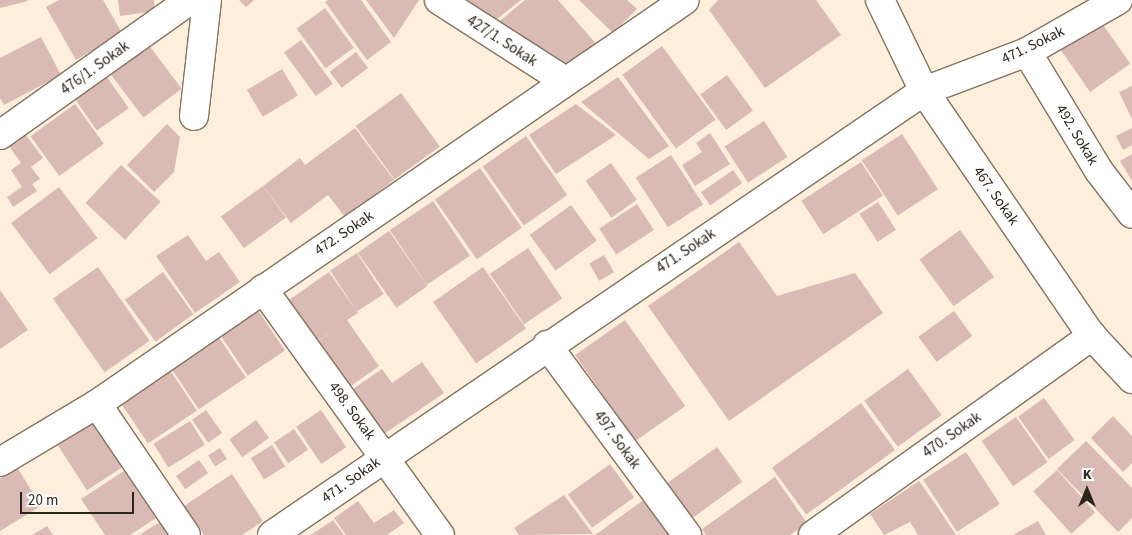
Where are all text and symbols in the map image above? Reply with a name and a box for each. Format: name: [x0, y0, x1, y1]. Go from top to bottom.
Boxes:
street label: 427/1. Sokak: [463, 12, 541, 70]
street label: 471. Sokak: [999, 22, 1067, 68]
street label: 476/1. Sokak: [57, 37, 133, 99]
street label: 492. Sokak: [1052, 101, 1102, 169]
street label: 467. Sokak: [969, 163, 1023, 229]
street label: 472. Sokak: [311, 207, 377, 259]
street label: 471. Sokak: [653, 225, 719, 277]
street label: 498. Sokak: [325, 378, 379, 444]
street label: 497. Sokak: [590, 407, 644, 473]
street label: 470. Sokak: [919, 408, 985, 462]
street label: 471. Sokak: [318, 453, 384, 507]
north arrow: [1062, 465, 1112, 515]
text: K: [1083, 465, 1091, 485]
scale bar: [22, 482, 136, 514]
text: 20 m: [28, 490, 58, 511]

